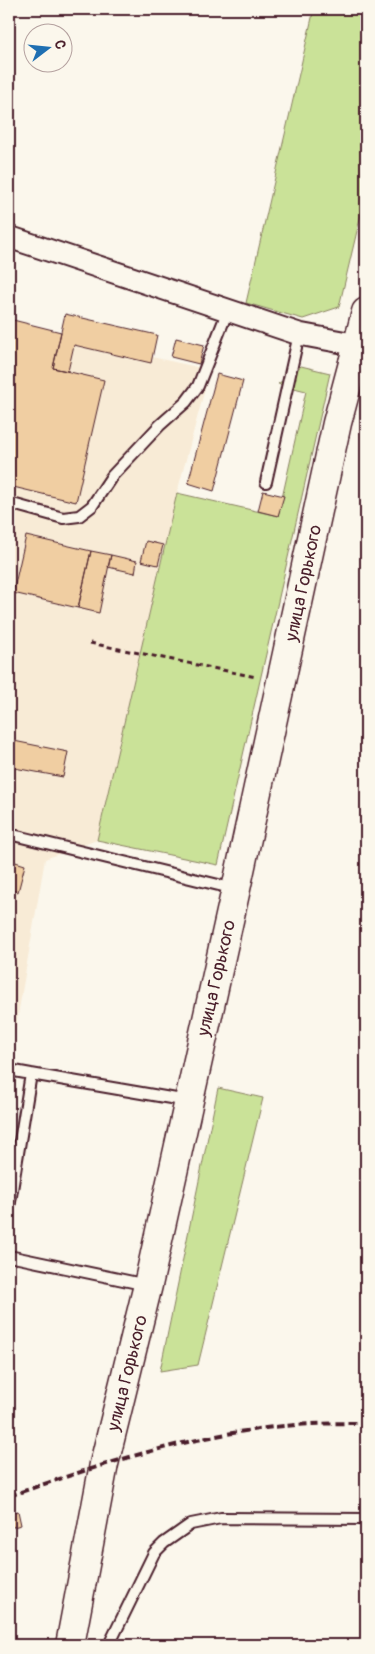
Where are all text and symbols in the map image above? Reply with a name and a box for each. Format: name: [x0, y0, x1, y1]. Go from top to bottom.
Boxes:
north arrow: [22, 22, 72, 72]
text: С: [51, 38, 69, 51]
street label: улица Горького: [280, 522, 327, 644]
street label: улица Горького: [192, 917, 241, 1039]
street label: улица Горького: [102, 1313, 153, 1434]

